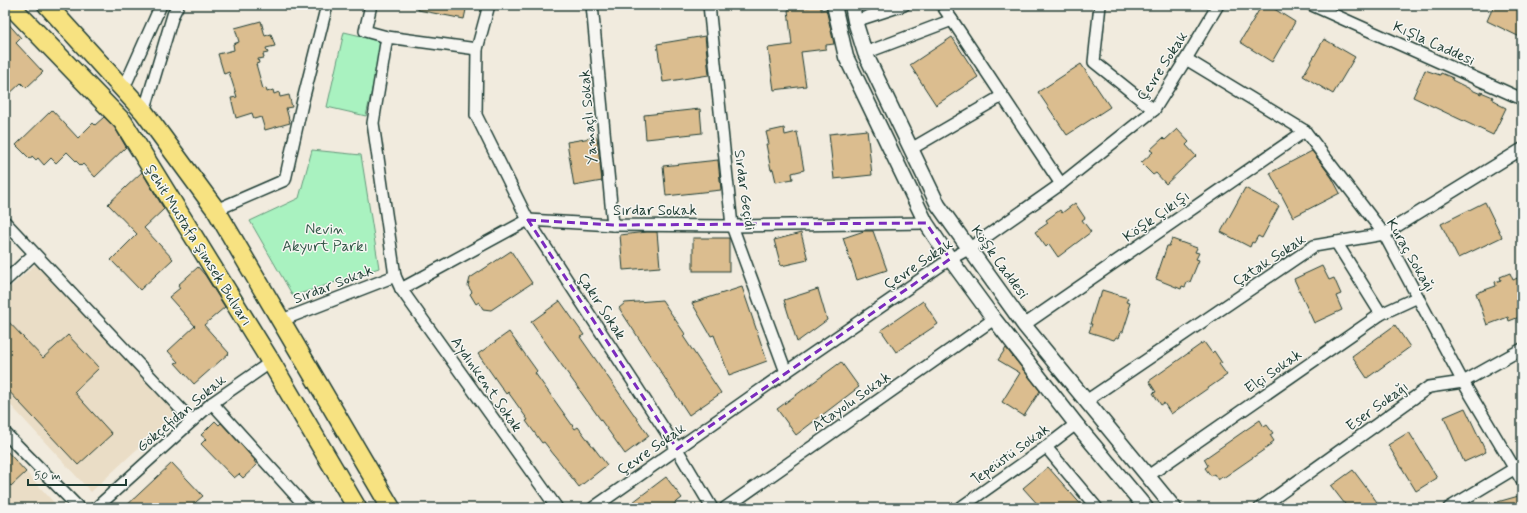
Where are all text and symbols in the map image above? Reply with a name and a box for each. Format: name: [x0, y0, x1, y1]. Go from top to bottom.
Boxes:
street label: Kışla Caddesi: [1389, 17, 1478, 71]
street label: Çevre Sokak: [1133, 27, 1193, 105]
street label: Yamaçlı Sokak: [575, 69, 603, 165]
street label: Sırdar Geçidi: [728, 148, 760, 232]
street label: Şehit Mustafa Şimsek Bulvarı: [140, 161, 256, 330]
street label: Köşk Çıkışı: [1119, 186, 1194, 247]
street label: Sırdar Sokak: [613, 201, 697, 221]
street label: Kuraç Sokağı: [1381, 215, 1439, 296]
park label: Nevin Akyurt Parkı: [282, 220, 368, 257]
street label: Köşk Caddesi: [966, 222, 1033, 303]
street label: Çatak Sokak: [1229, 229, 1310, 292]
street label: Çevre Sokak: [880, 234, 957, 295]
street label: Sırdar Sokak: [291, 261, 376, 309]
street label: Çakır Sokak: [572, 269, 630, 344]
street label: Aydınkent Sokak: [446, 333, 527, 437]
street label: Elçi Sokak: [1241, 345, 1306, 399]
street label: Atayolu Sokak: [808, 367, 895, 436]
street label: Gökçefidan Sokak: [133, 370, 231, 457]
street label: Eser Sokağı: [1342, 377, 1413, 436]
street label: Çevre Sokak: [613, 419, 690, 481]
street label: Tepeüstü Sokak: [967, 420, 1054, 490]
scale bar: [28, 461, 126, 487]
text: 50 m: [34, 468, 61, 484]

